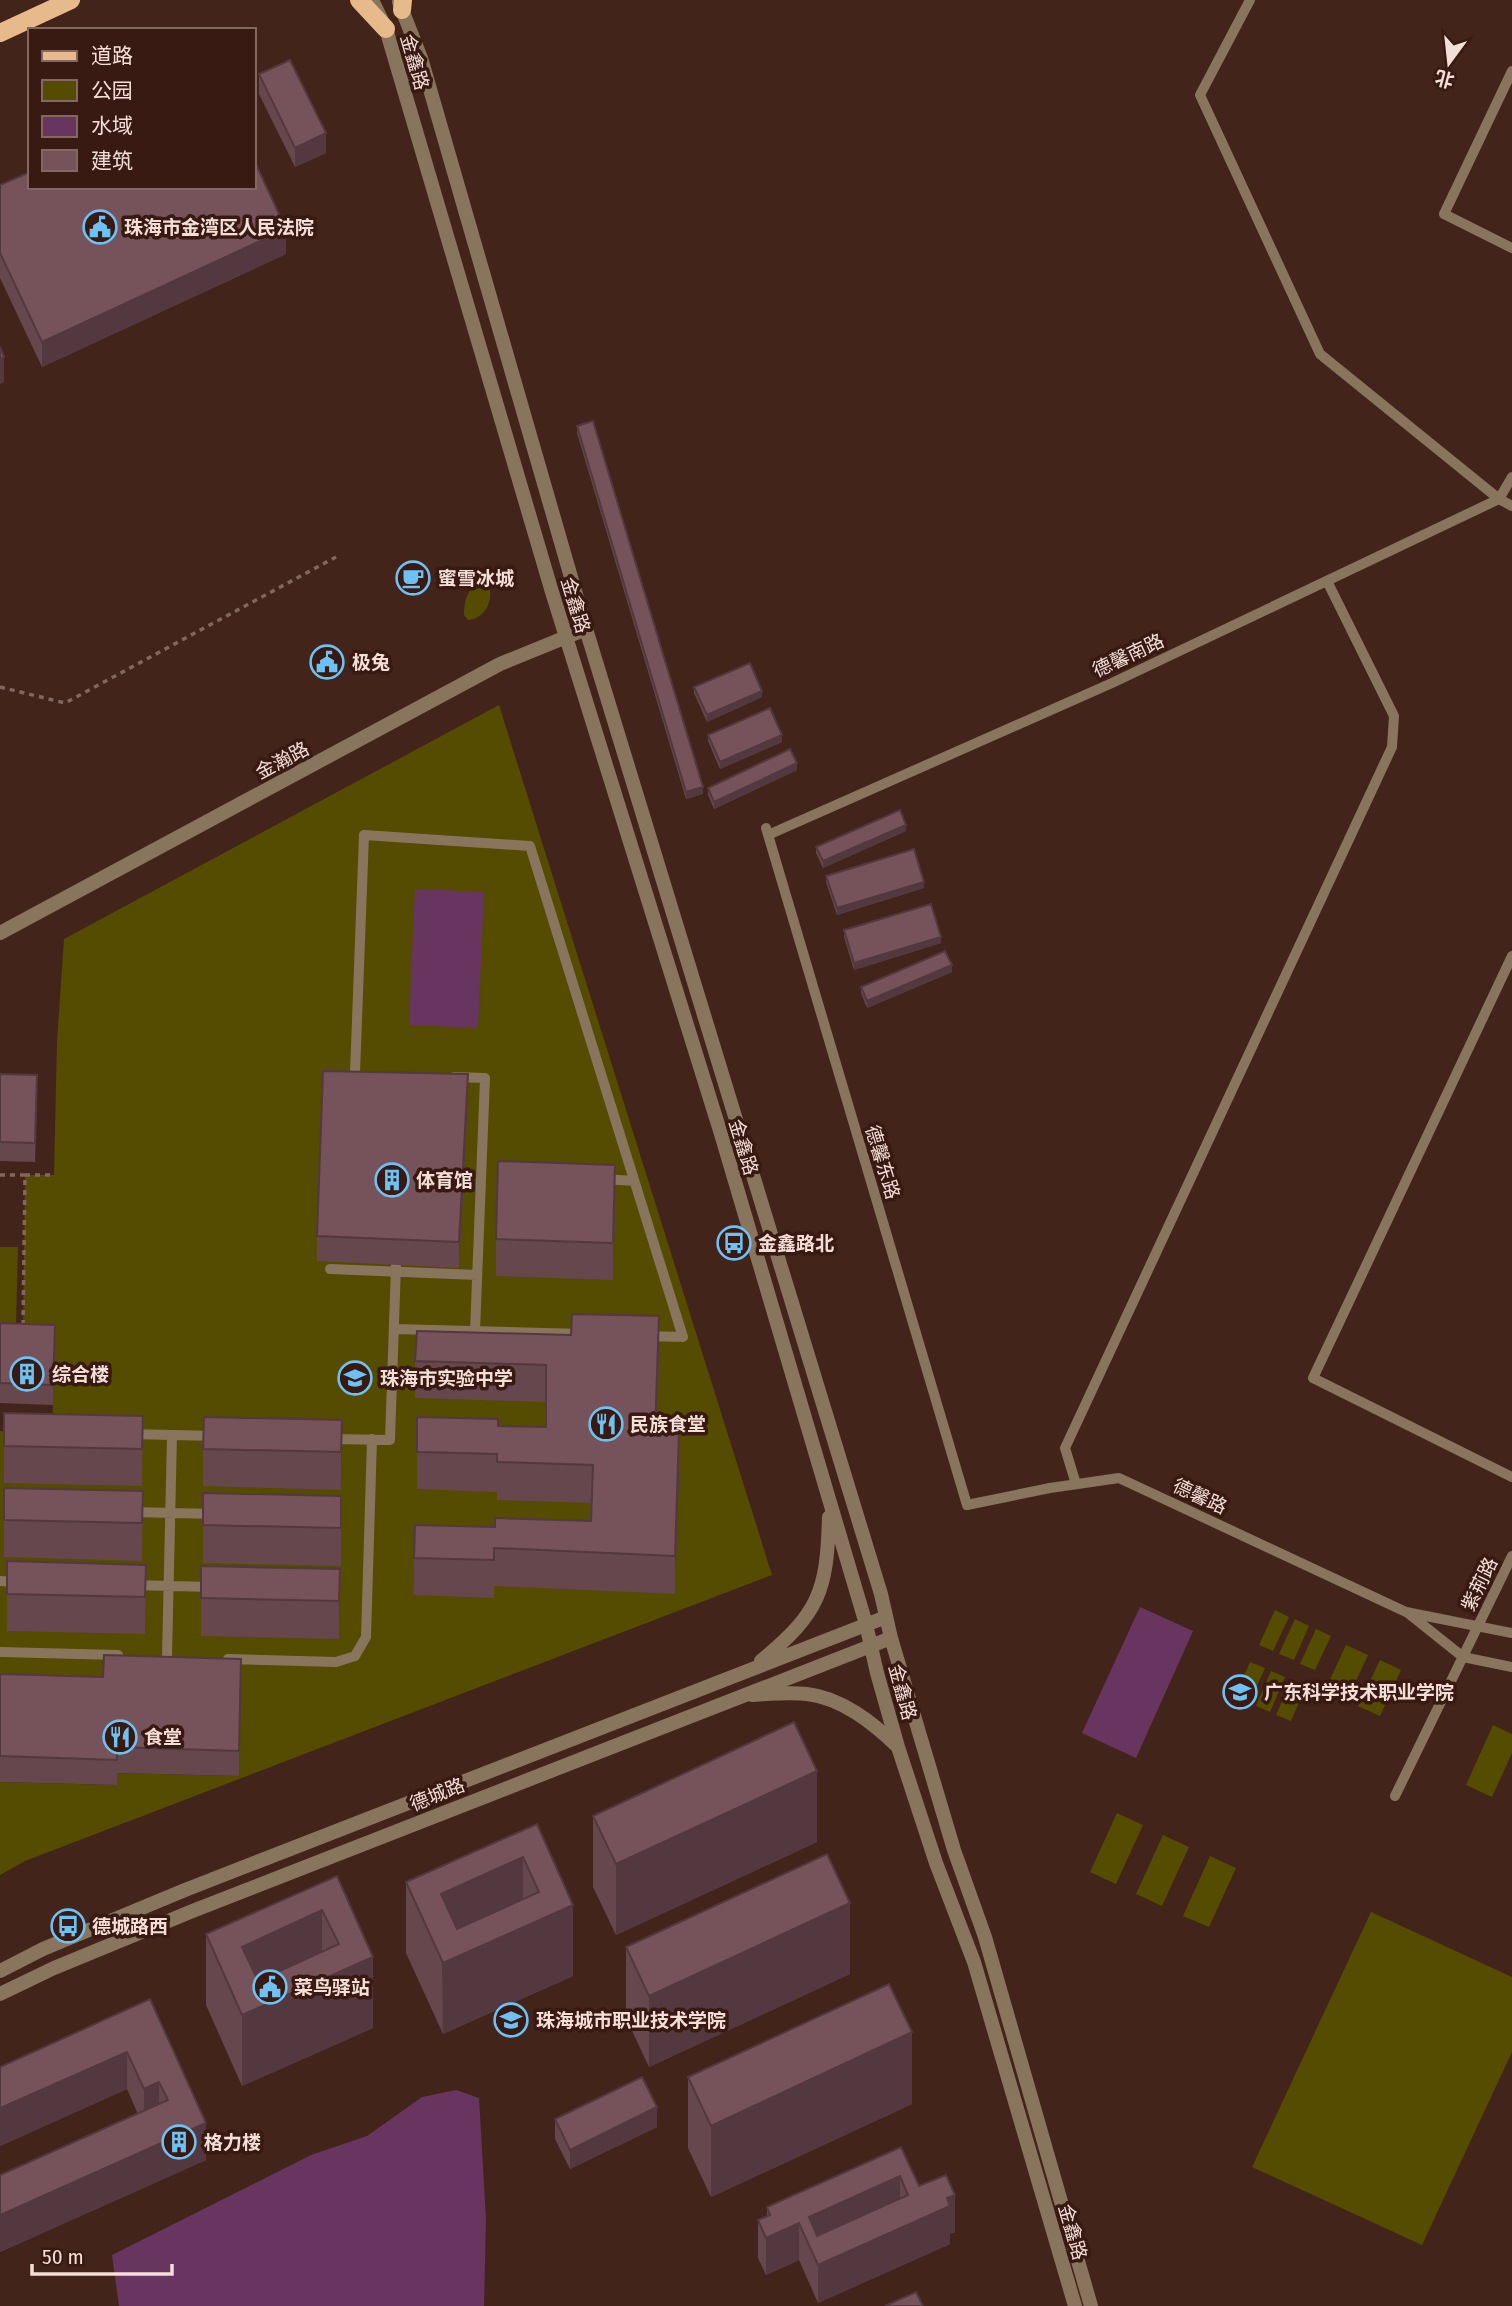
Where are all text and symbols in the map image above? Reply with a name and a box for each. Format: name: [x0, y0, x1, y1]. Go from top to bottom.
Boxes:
legend: [28, 28, 256, 189]
north arrow: [1414, 28, 1484, 98]
street label: 金鑫路: [396, 32, 433, 93]
text: 道路: [91, 43, 133, 69]
text: 北: [1433, 65, 1457, 93]
text: 公园: [91, 78, 133, 104]
text: 水域: [91, 113, 133, 139]
text: 建筑: [91, 148, 133, 174]
public building icon: 珠海市金湾区人民法院: [81, 208, 119, 246]
place label: 珠海市金湾区人民法院: [124, 216, 314, 239]
cafe icon: 蜜雪冰城: [394, 559, 432, 597]
place label: 蜜雪冰城: [438, 567, 514, 590]
street label: 金鑫路: [556, 575, 595, 636]
street label: 德馨南路: [1089, 629, 1168, 682]
public building icon: 极兔: [308, 643, 346, 681]
place label: 极兔: [352, 651, 390, 674]
street label: 金瀚路: [252, 737, 313, 784]
street label: 金鑫路: [724, 1117, 763, 1178]
street label: 德馨东路: [860, 1122, 905, 1202]
building icon: 体育馆: [373, 1161, 411, 1199]
place label: 体育馆: [416, 1169, 473, 1192]
bus stop icon: 金鑫路北: [715, 1224, 753, 1262]
place label: 金鑫路北: [758, 1232, 834, 1255]
building icon: 综合楼: [8, 1355, 46, 1393]
school or university icon: 珠海市实验中学: [336, 1359, 374, 1397]
place label: 综合楼: [52, 1363, 109, 1386]
place label: 珠海市实验中学: [380, 1367, 513, 1390]
restaurant icon: 民族食堂: [587, 1405, 625, 1443]
place label: 民族食堂: [630, 1413, 706, 1436]
street label: 德馨路: [1169, 1474, 1230, 1519]
street label: 紫荊路: [1457, 1554, 1502, 1615]
street label: 金鑫路: [884, 1662, 921, 1723]
school or university icon: 广东科学技术职业学院: [1221, 1673, 1259, 1711]
place label: 广东科学技术职业学院: [1264, 1681, 1454, 1704]
restaurant icon: 食堂: [101, 1718, 139, 1756]
place label: 食堂: [144, 1726, 182, 1749]
street label: 德城路: [406, 1773, 468, 1816]
bus stop icon: 德城路西: [49, 1907, 87, 1945]
place label: 德城路西: [92, 1915, 168, 1938]
public building icon: 菜鸟驿站: [251, 1968, 289, 2006]
place label: 菜鸟驿站: [294, 1976, 370, 1999]
school or university icon: 珠海城市职业技术学院: [492, 2001, 530, 2039]
place label: 珠海城市职业技术学院: [536, 2009, 726, 2032]
building icon: 格力楼: [160, 2123, 198, 2161]
place label: 格力楼: [204, 2131, 261, 2154]
street label: 金鑫路: [1054, 2202, 1091, 2263]
scale bar: [32, 2232, 172, 2276]
text: 50 m: [42, 2244, 84, 2270]

